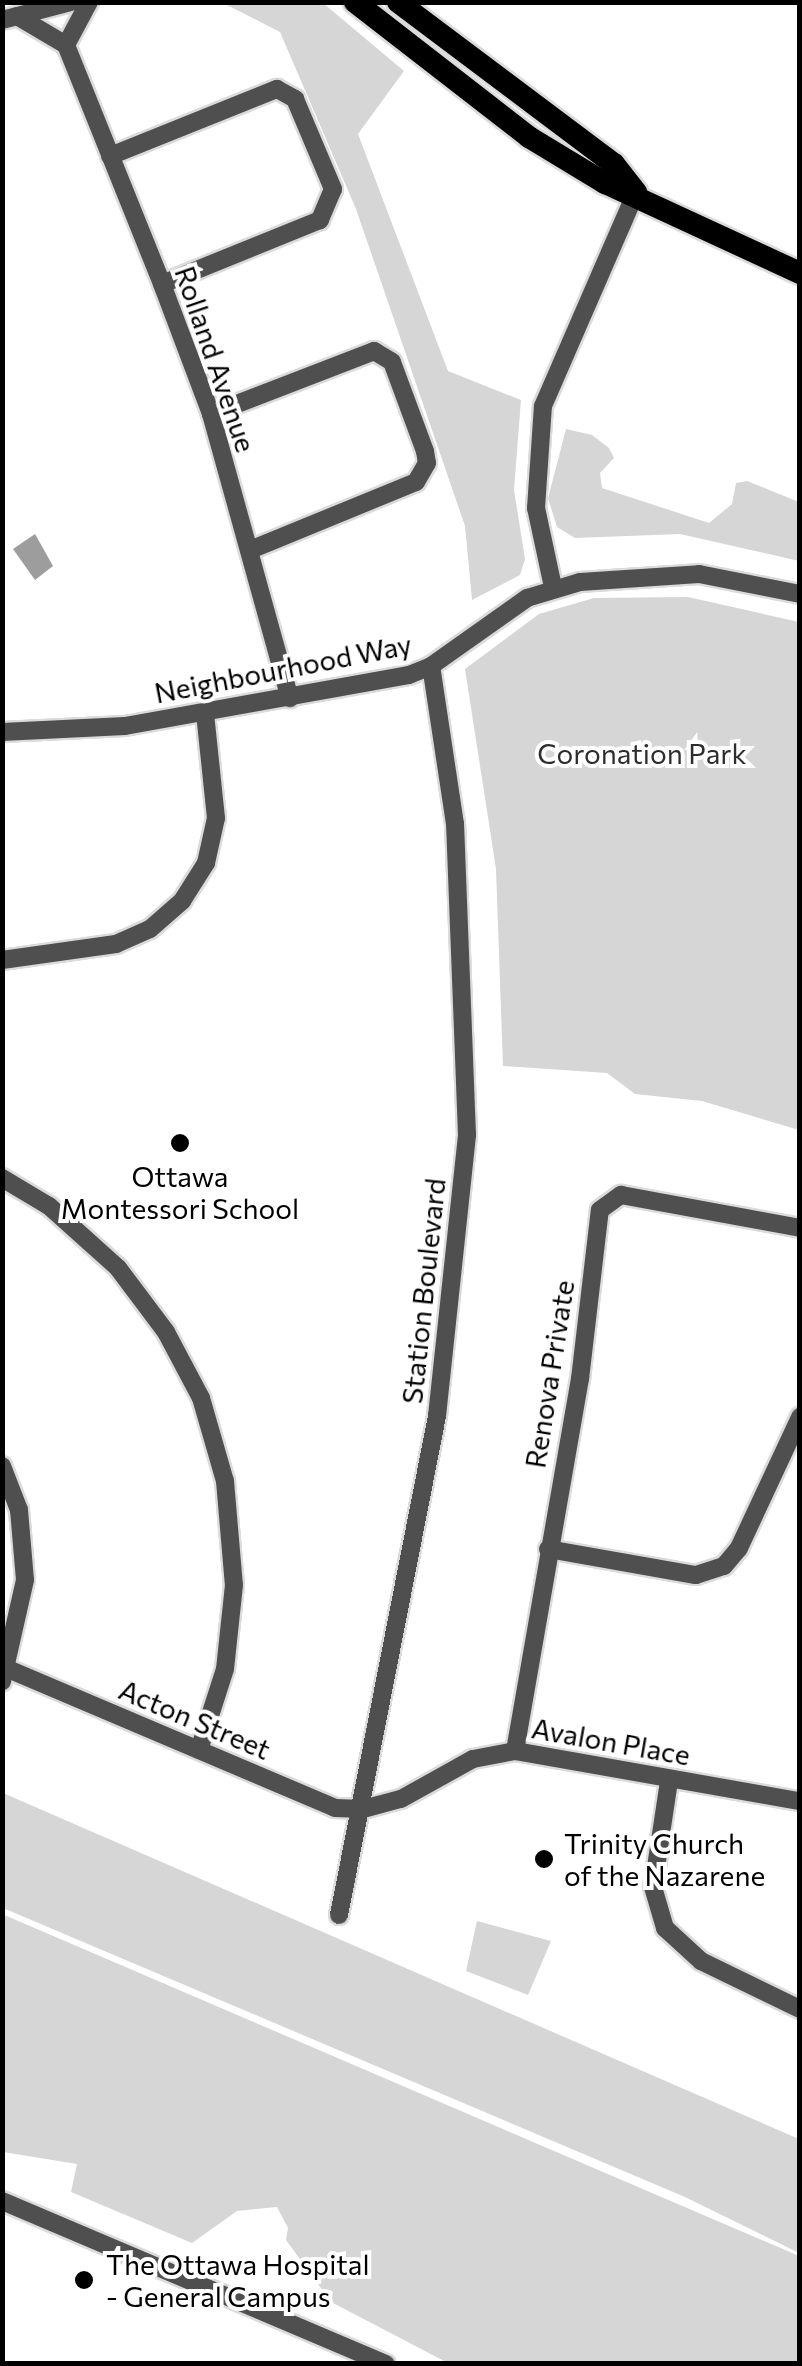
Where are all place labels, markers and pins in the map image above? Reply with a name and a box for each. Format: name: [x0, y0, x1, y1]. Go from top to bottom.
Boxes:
marker: Ottawa Montessori School: [169, 1132, 191, 1154]
place label: Ottawa Montessori School: [61, 1159, 299, 1225]
place label: Trinity Church of the Nazarene: [564, 1826, 765, 1892]
marker: Trinity Church of the Nazarene: [533, 1848, 555, 1870]
place label: The Ottawa Hospital - General Campus: [106, 2247, 370, 2313]
marker: The Ottawa Hospital - General Campus: [71, 2267, 97, 2293]

